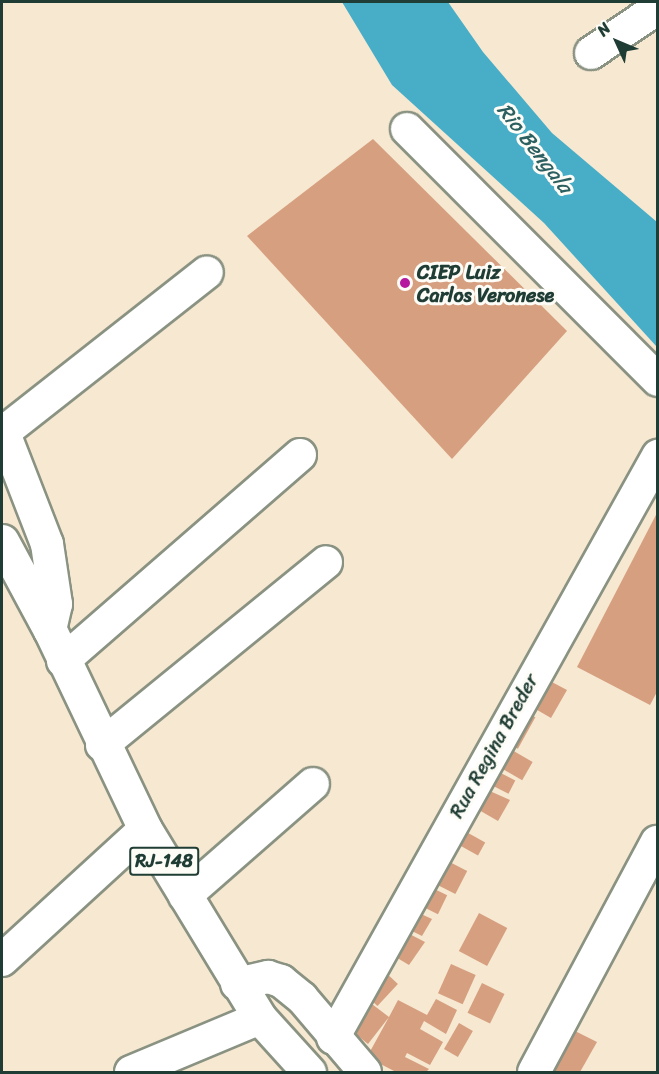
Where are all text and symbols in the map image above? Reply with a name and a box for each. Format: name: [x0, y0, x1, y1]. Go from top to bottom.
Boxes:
north arrow: [587, 12, 647, 72]
text: N: [589, 15, 618, 43]
water label: Rio Bengala: [492, 98, 578, 198]
place label: CIEP Luiz Carlos Veronese: [417, 260, 555, 307]
marker: CIEP Luiz Carlos Veronese: [398, 276, 412, 290]
street label: Rua Regina Breder: [444, 669, 544, 823]
road number: RJ-148: [128, 846, 200, 876]

